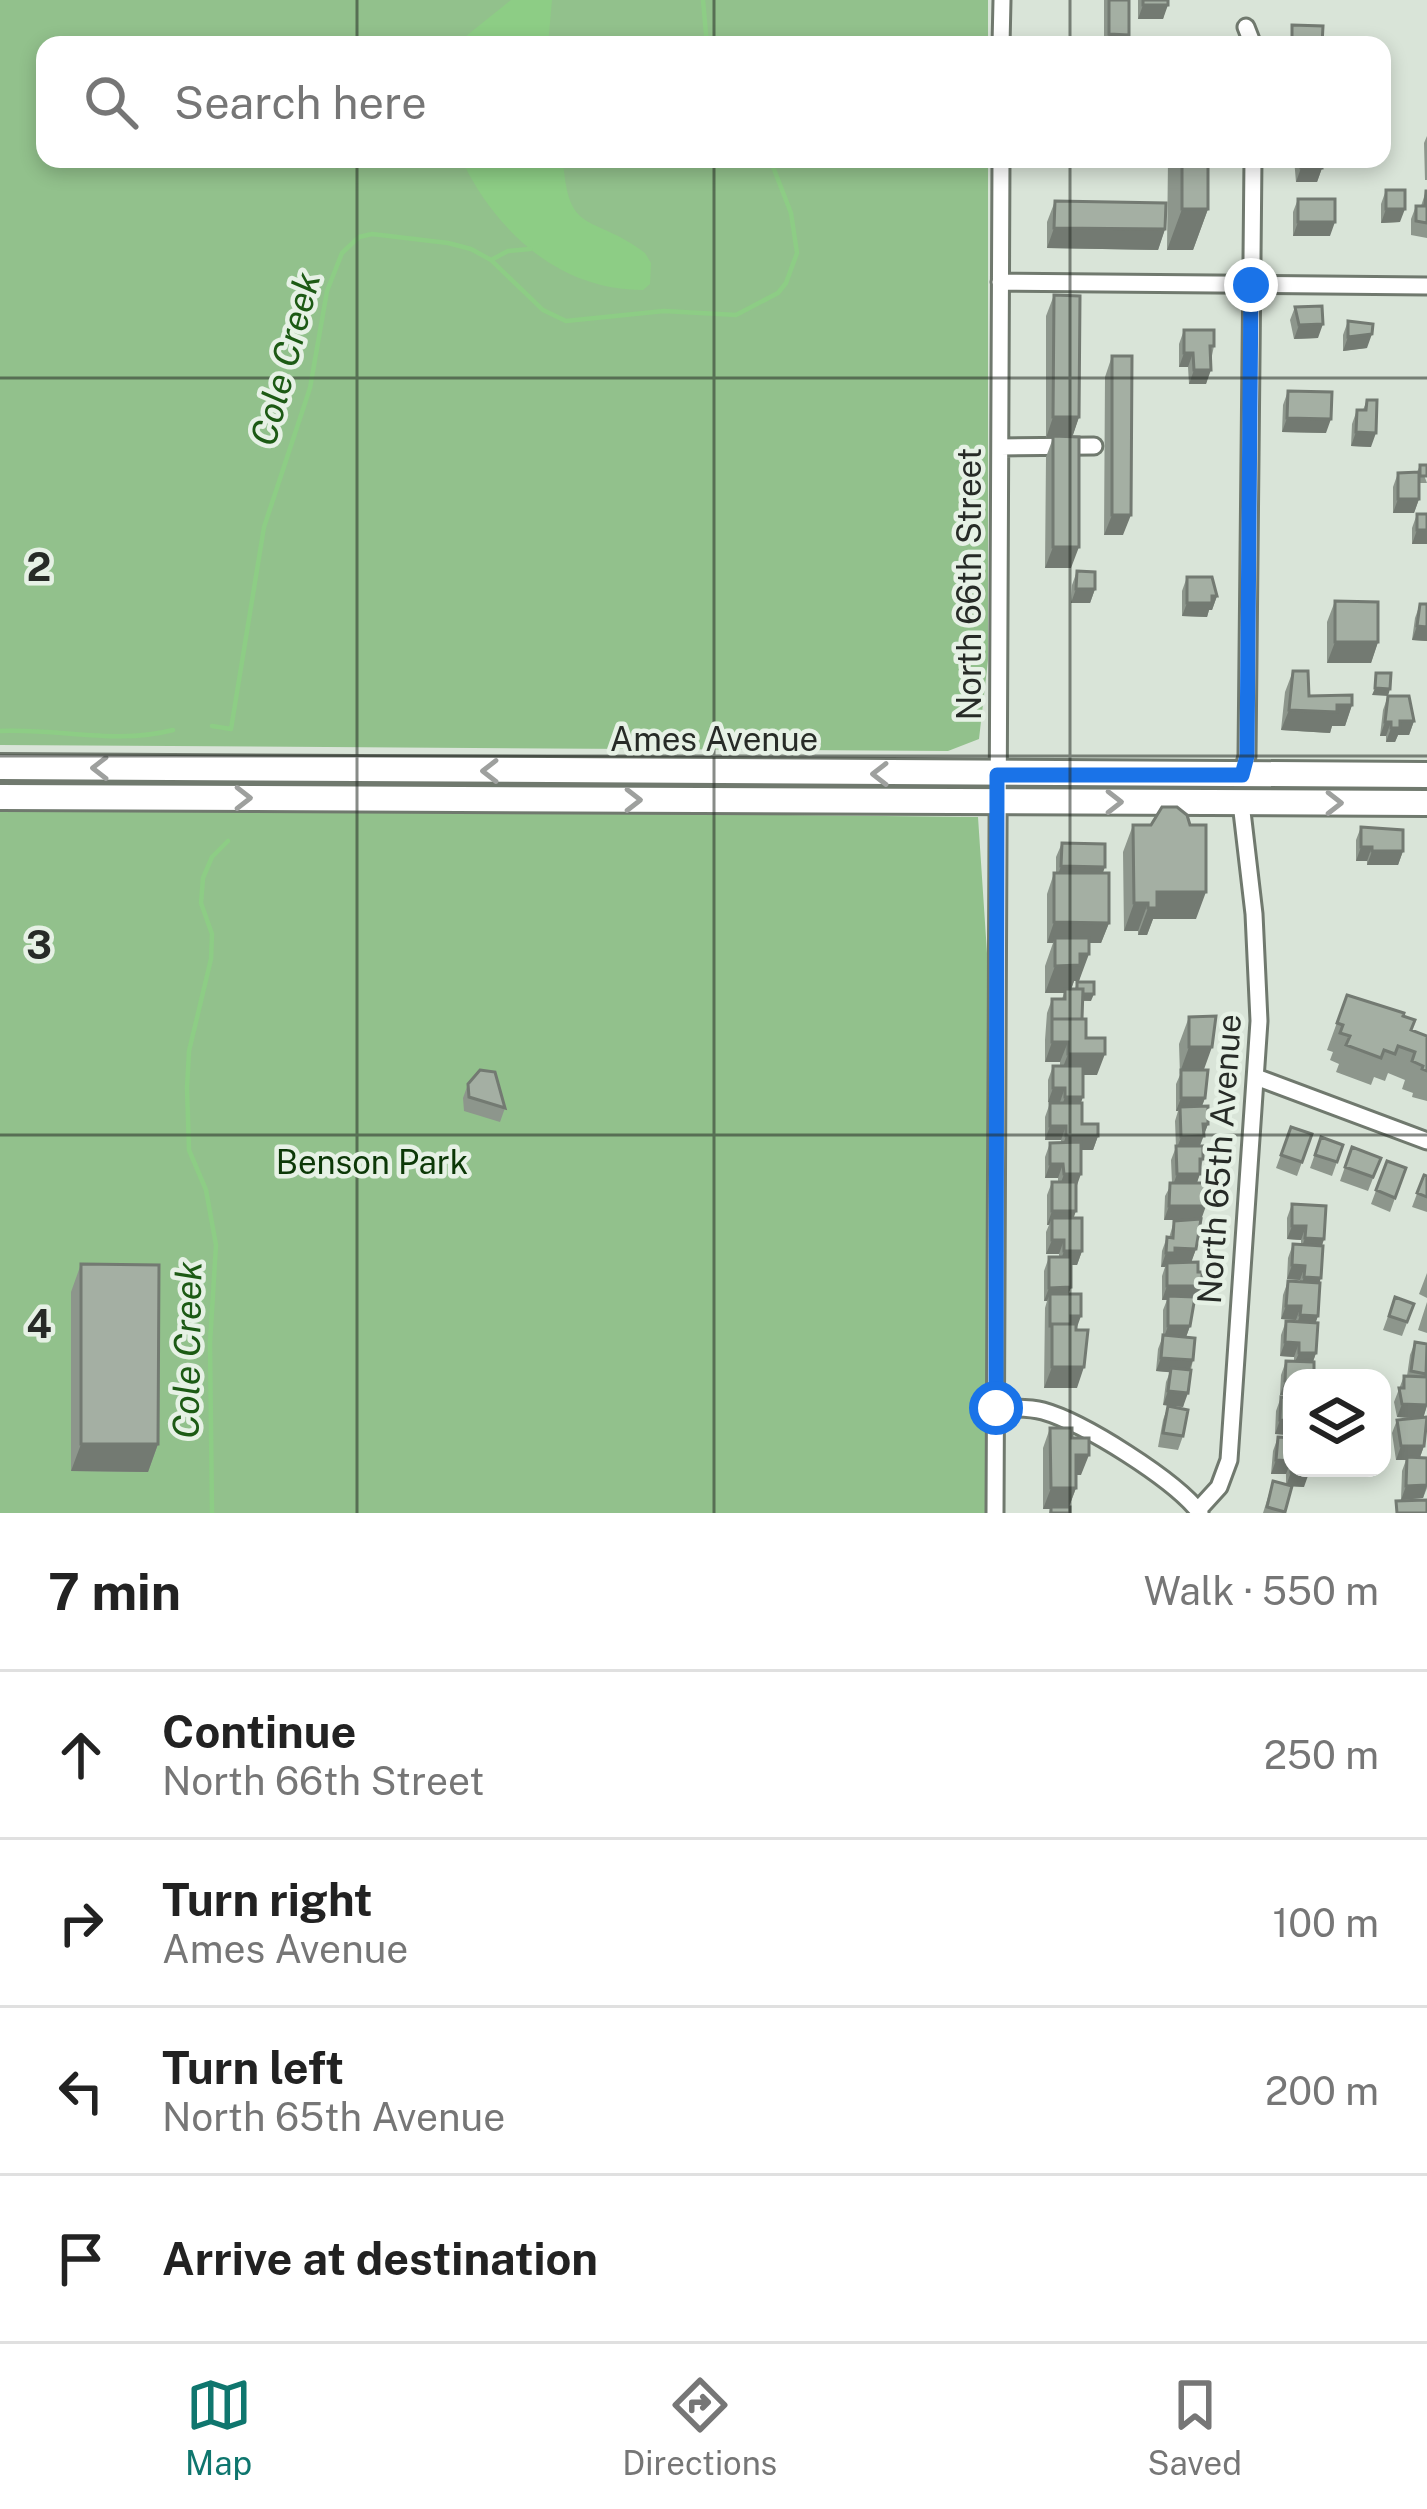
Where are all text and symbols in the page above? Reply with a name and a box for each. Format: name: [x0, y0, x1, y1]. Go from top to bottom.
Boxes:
search box: [36, 36, 1391, 168]
icon: search: [78, 69, 144, 135]
text: Search here: [174, 76, 427, 129]
route end: [1224, 258, 1278, 312]
water label: Cole Creek: [242, 267, 328, 450]
street label: North 66th Street: [950, 448, 988, 720]
text: 2: [27, 544, 51, 590]
street label: Ames Avenue: [610, 720, 818, 758]
one-way arrow: [90, 755, 109, 781]
one-way arrow: [480, 758, 499, 784]
one-way arrow: [870, 761, 889, 787]
one-way arrow: [235, 785, 253, 811]
one-way arrow: [625, 787, 643, 813]
one-way arrow: [1106, 789, 1124, 815]
one-way arrow: [1326, 790, 1344, 816]
text: 3: [26, 922, 52, 968]
street label: North 65th Avenue: [1190, 1013, 1248, 1305]
park label: Benson Park: [276, 1143, 468, 1181]
water label: Cole Creek: [164, 1260, 210, 1439]
text: 4: [26, 1301, 52, 1347]
map controls: [1283, 1369, 1391, 1477]
button: layers: [1283, 1369, 1391, 1477]
route start: [969, 1381, 1023, 1435]
text: 7 min: [48, 1562, 181, 1621]
text: Walk · 550 m: [1144, 1568, 1379, 1614]
text: Continue: [162, 1705, 356, 1758]
icon: ahead: [48, 1722, 114, 1788]
text: 250 m: [1264, 1732, 1379, 1778]
text: North 66th Street: [162, 1758, 484, 1804]
text: Turn right: [162, 1873, 373, 1926]
icon: right: [48, 1890, 114, 1956]
text: 100 m: [1272, 1900, 1379, 1946]
text: Ames Avenue: [162, 1926, 408, 1972]
text: Turn left: [162, 2041, 344, 2094]
icon: left: [48, 2058, 114, 2124]
text: 200 m: [1265, 2068, 1379, 2114]
text: North 65th Avenue: [162, 2094, 505, 2140]
icon: arrive: [48, 2226, 114, 2292]
text: Arrive at destination: [162, 2232, 598, 2285]
tab: Map: [185, 2372, 252, 2482]
tab: Directions: [622, 2372, 777, 2482]
tab: Saved: [1148, 2372, 1242, 2482]

